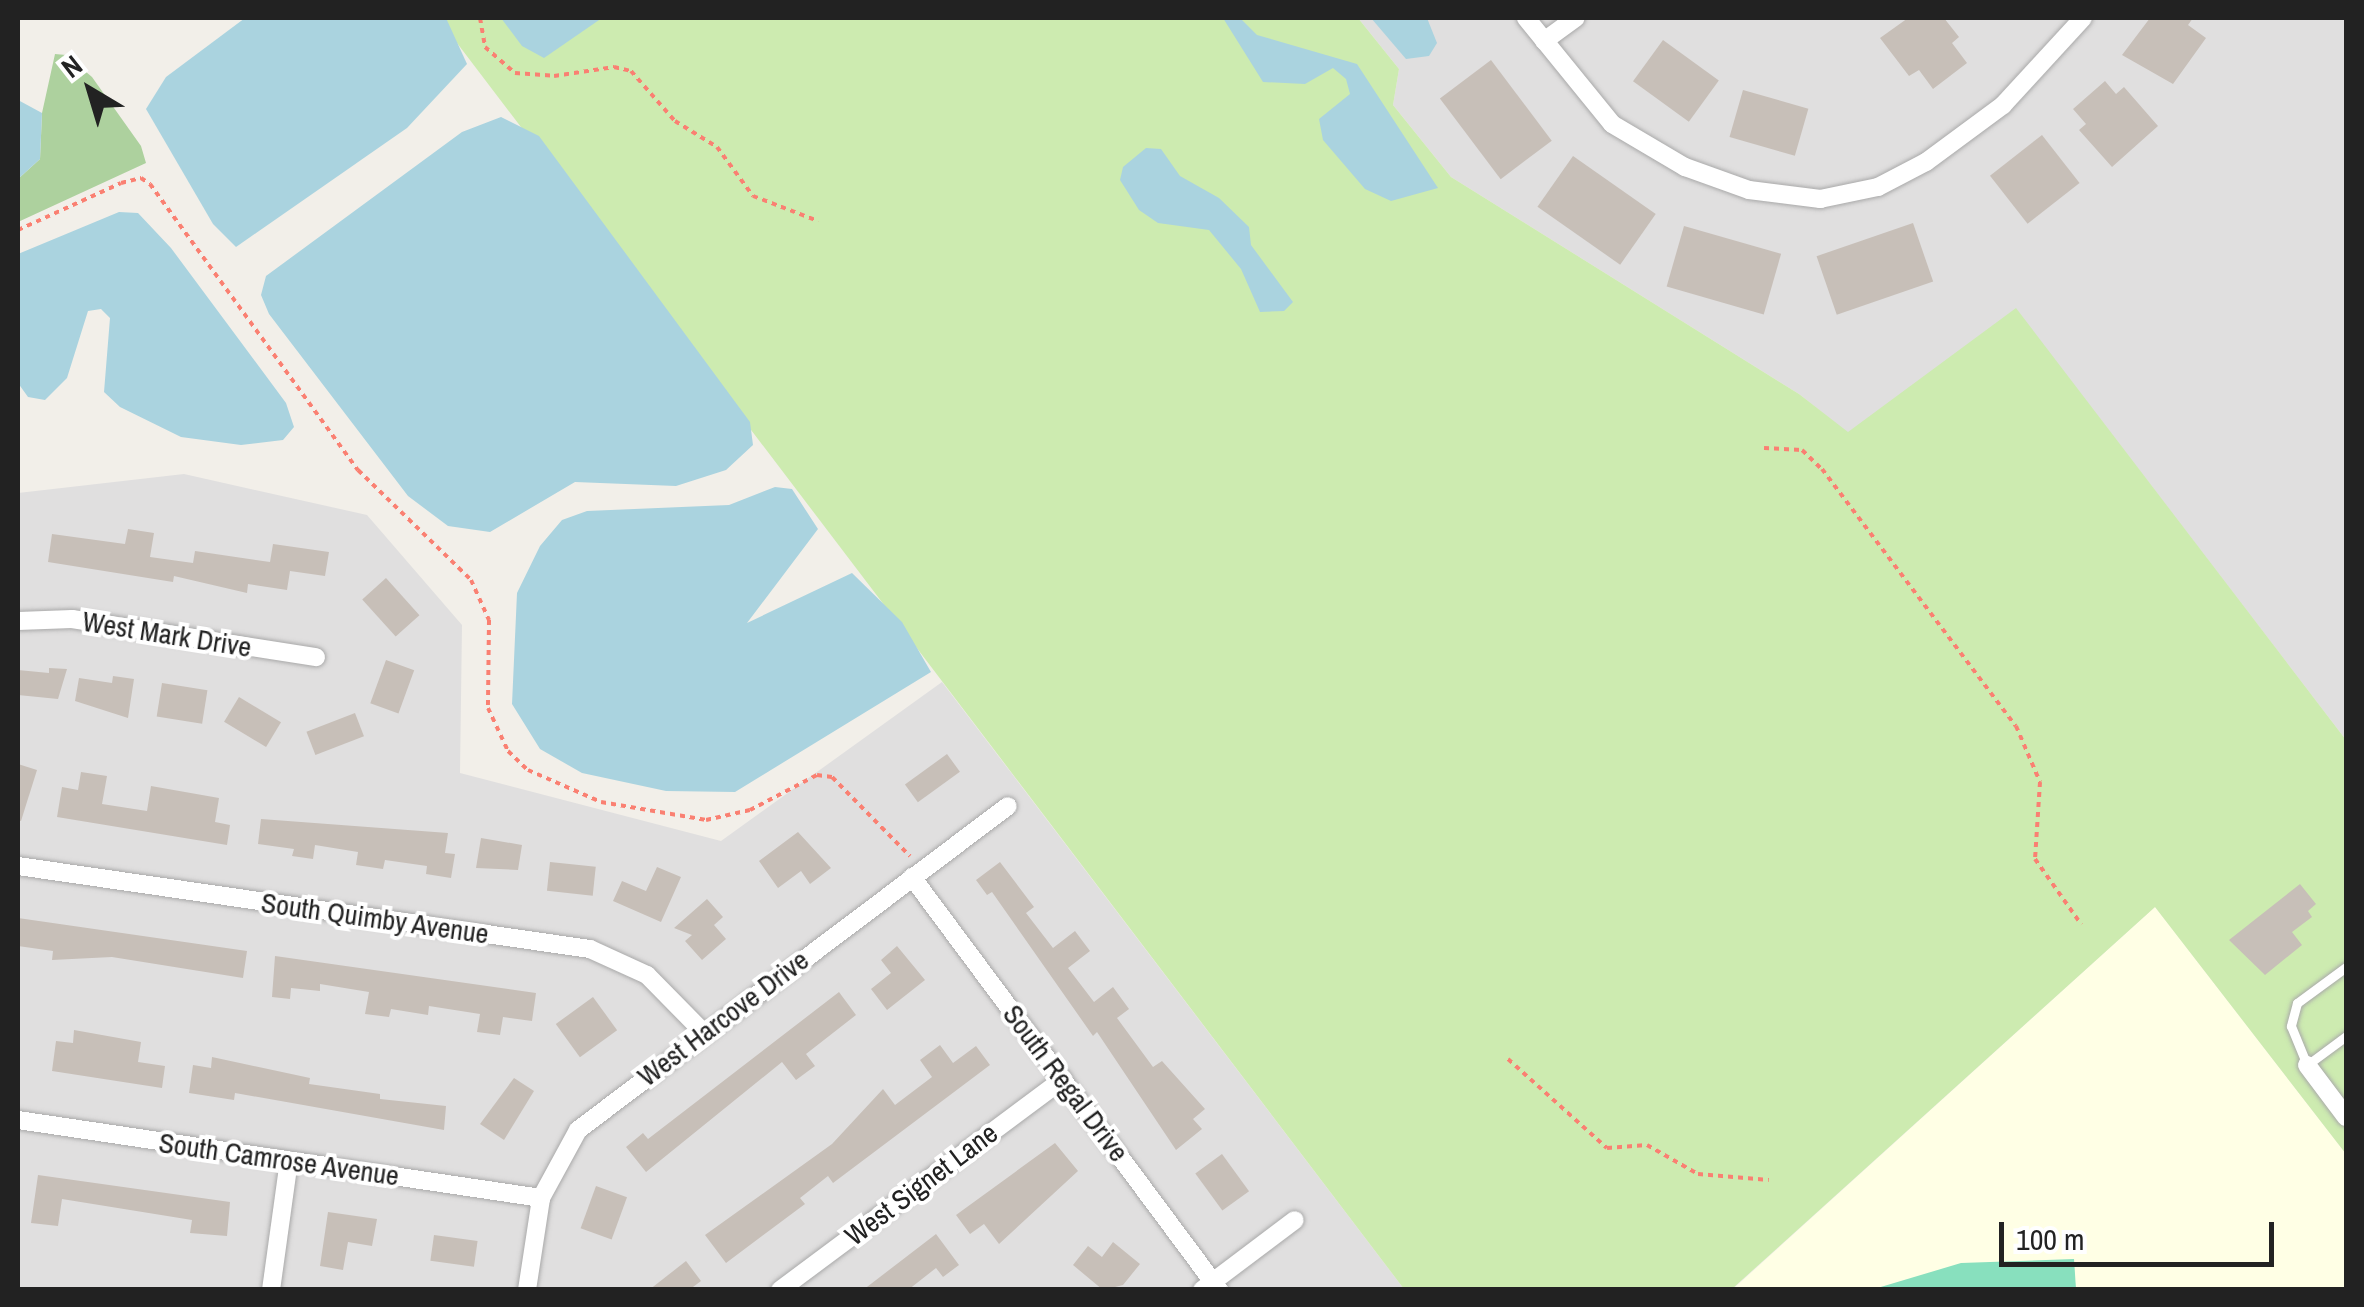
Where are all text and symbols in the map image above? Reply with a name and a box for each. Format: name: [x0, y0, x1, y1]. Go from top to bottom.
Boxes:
north arrow: [40, 40, 140, 140]
text: N: [53, 46, 90, 86]
street label: West Mark Drive: [80, 604, 254, 664]
street label: South Quimby Avenue: [258, 885, 492, 951]
street label: West Harcove Drive: [631, 943, 815, 1093]
street label: South Regal Drive: [996, 998, 1136, 1168]
street label: West Signet Lane: [838, 1116, 1004, 1252]
street label: South Camrose Avenue: [156, 1125, 402, 1193]
scale bar: [2004, 1202, 2279, 1264]
text: 100 m: [2016, 1219, 2084, 1259]

